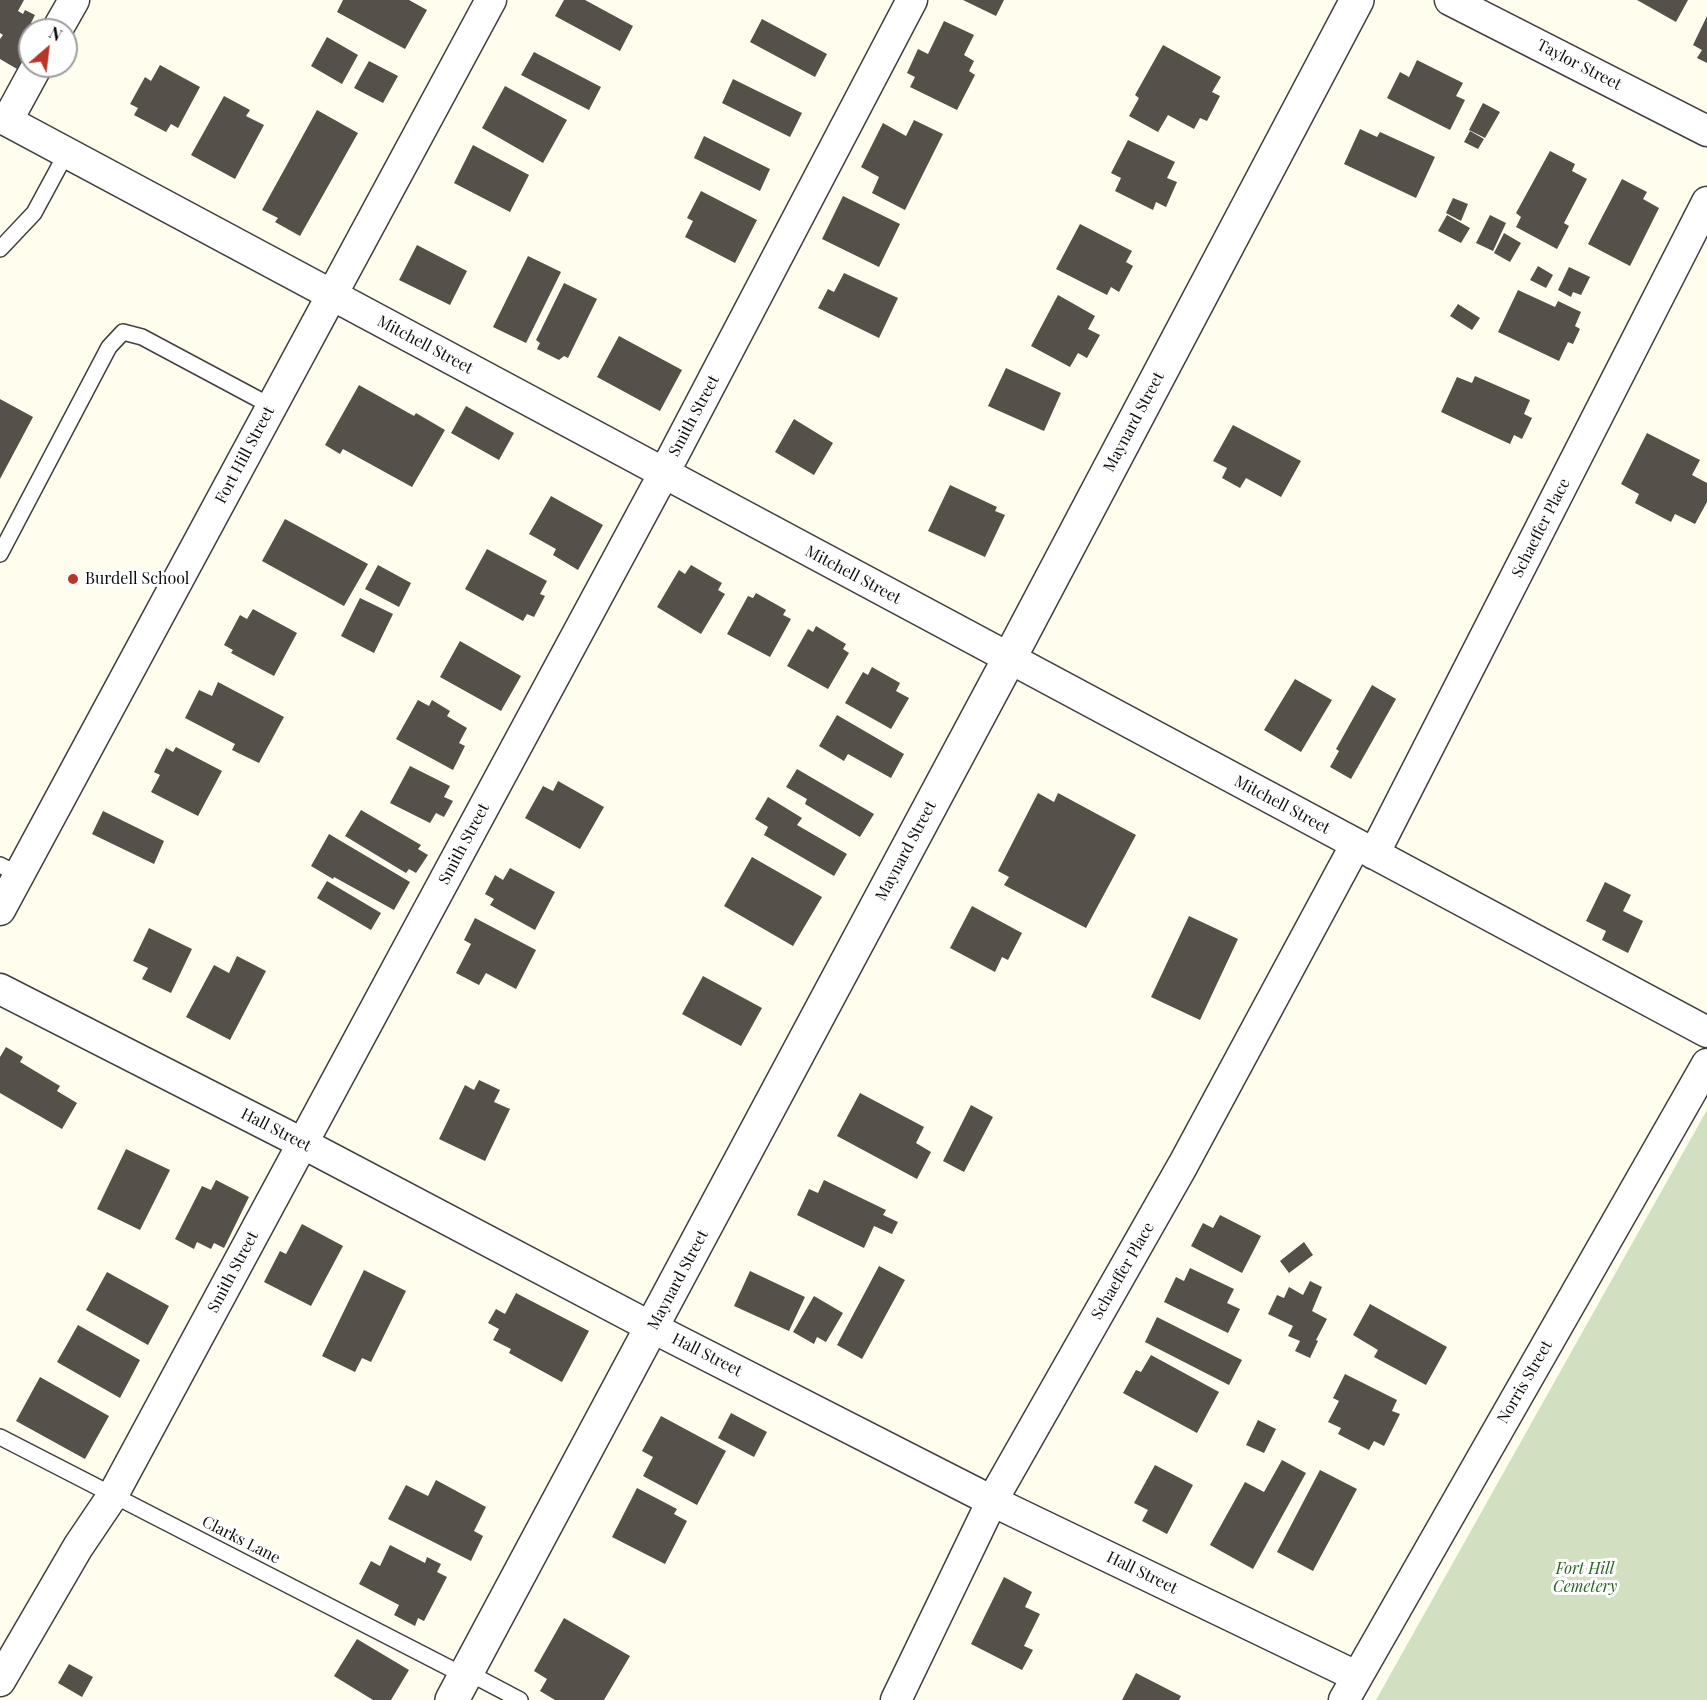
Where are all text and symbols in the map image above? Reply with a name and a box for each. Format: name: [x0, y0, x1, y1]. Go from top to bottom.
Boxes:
north arrow: [18, 18, 78, 78]
text: N: [46, 21, 66, 45]
street label: Taylor Street: [1533, 35, 1625, 95]
street label: Mitchell Street: [374, 312, 476, 378]
street label: Maynard Street: [1100, 369, 1168, 475]
street label: Smith Street: [665, 372, 723, 460]
street label: Fort Hill Street: [211, 403, 279, 507]
street label: Schaeffer Place: [1508, 475, 1574, 581]
street label: Mitchell Street: [802, 542, 904, 608]
place label: Burdell School: [85, 569, 189, 589]
marker: Burdell School: [66, 572, 80, 586]
street label: Mitchell Street: [1231, 772, 1333, 838]
street label: Maynard Street: [872, 798, 940, 904]
street label: Smith Street: [435, 800, 493, 888]
street label: Hall Street: [238, 1104, 314, 1156]
street label: Schaeffer Place: [1087, 1219, 1159, 1323]
street label: Maynard Street: [644, 1227, 712, 1333]
street label: Smith Street: [204, 1228, 262, 1316]
street label: Hall Street: [669, 1329, 745, 1381]
street label: Norris Street: [1493, 1337, 1557, 1427]
street label: Clarks Lane: [199, 1512, 283, 1568]
street label: Hall Street: [1104, 1548, 1180, 1598]
park label: Fort Hill Cemetery: [1553, 1559, 1617, 1597]

